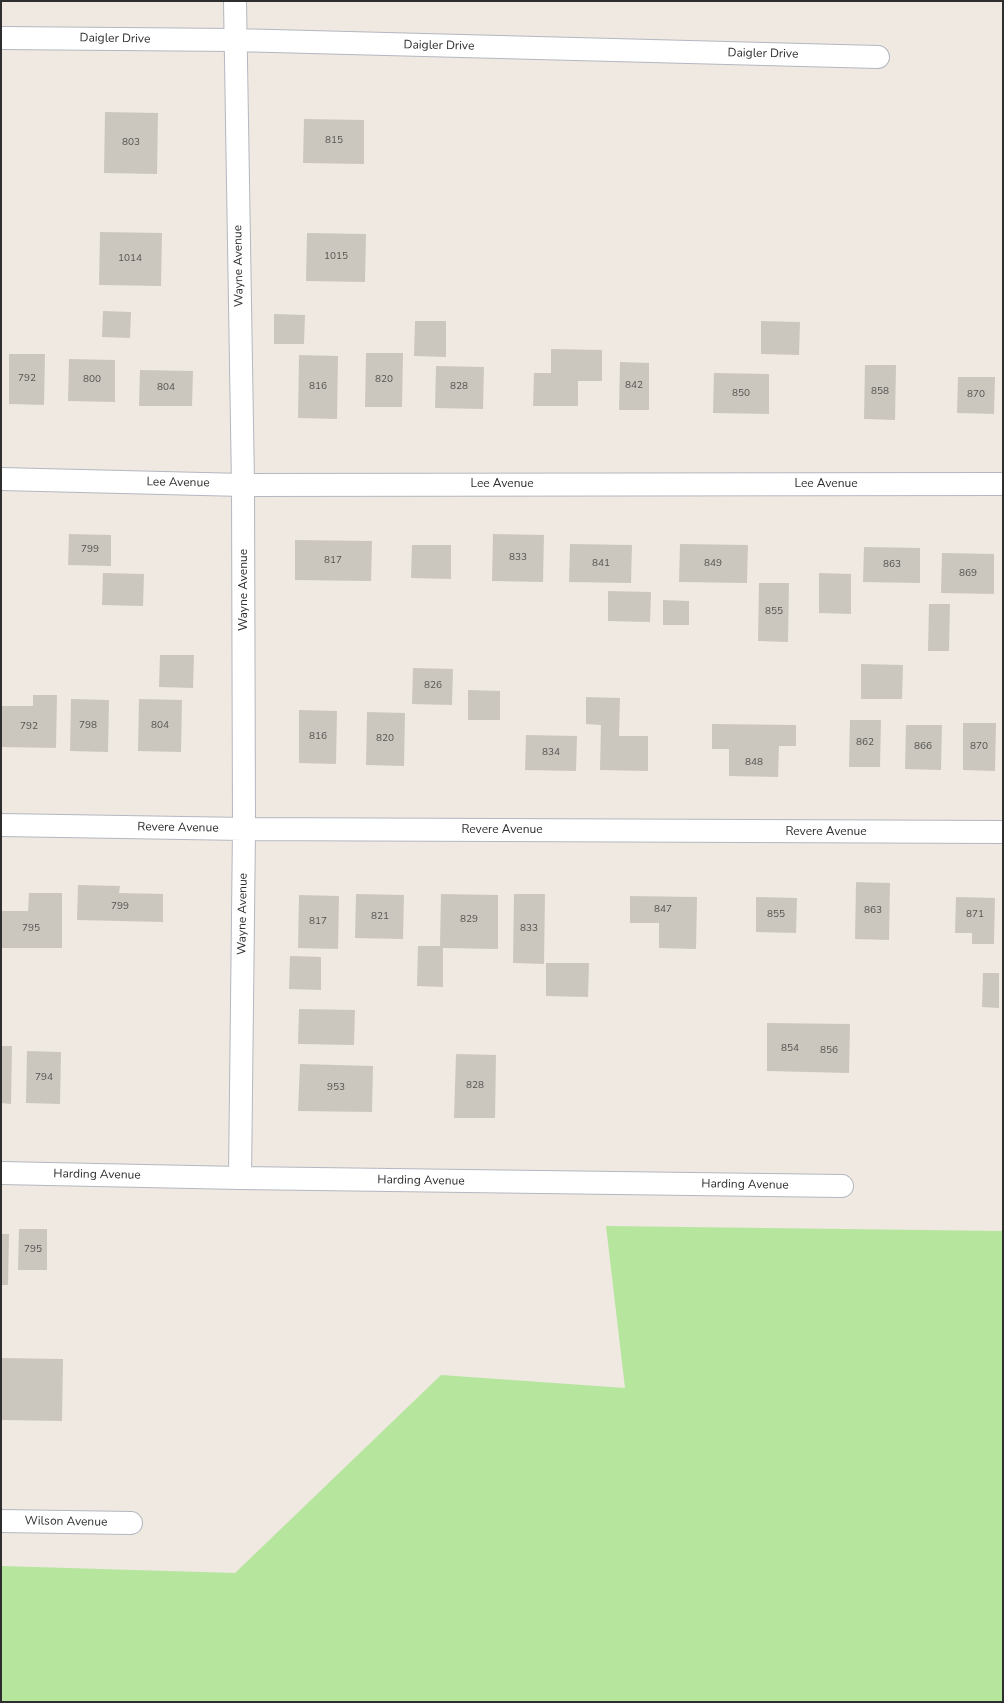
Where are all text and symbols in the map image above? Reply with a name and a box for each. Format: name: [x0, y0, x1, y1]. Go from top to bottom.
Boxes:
street label: Daigler Drive: [79, 31, 151, 47]
street label: Daigler Drive: [403, 38, 475, 54]
street label: Daigler Drive: [727, 46, 799, 62]
house number: 815: [325, 135, 343, 147]
house number: 803: [122, 137, 140, 149]
street label: Wayne Avenue: [231, 225, 247, 307]
house number: 1015: [324, 251, 348, 263]
house number: 1014: [118, 253, 142, 265]
house number: 792: [18, 373, 36, 385]
house number: 800: [83, 374, 101, 386]
house number: 820: [375, 374, 393, 386]
house number: 842: [625, 380, 643, 392]
house number: 816: [309, 381, 327, 393]
house number: 828: [450, 381, 468, 393]
house number: 804: [157, 382, 175, 394]
house number: 858: [871, 386, 889, 398]
house number: 850: [732, 388, 750, 400]
house number: 870: [967, 389, 985, 401]
street label: Lee Avenue: [146, 475, 210, 491]
street label: Lee Avenue: [470, 477, 534, 491]
street label: Lee Avenue: [794, 477, 858, 491]
house number: 799: [81, 544, 99, 556]
street label: Wayne Avenue: [237, 549, 251, 631]
house number: 833: [509, 552, 527, 564]
house number: 817: [324, 555, 342, 567]
house number: 841: [592, 558, 610, 570]
house number: 849: [704, 558, 722, 570]
house number: 863: [883, 559, 901, 571]
house number: 869: [959, 568, 977, 580]
house number: 855: [765, 606, 783, 618]
house number: 826: [424, 680, 442, 692]
house number: 798: [79, 720, 97, 732]
house number: 804: [151, 720, 169, 732]
house number: 792: [20, 721, 38, 733]
house number: 816: [309, 731, 327, 743]
house number: 820: [376, 733, 394, 745]
house number: 862: [856, 737, 874, 749]
house number: 866: [914, 741, 932, 753]
house number: 870: [970, 741, 988, 753]
house number: 834: [542, 747, 560, 759]
house number: 848: [745, 757, 763, 769]
street label: Revere Avenue: [137, 820, 219, 836]
street label: Revere Avenue: [461, 823, 543, 837]
street label: Revere Avenue: [785, 825, 867, 839]
street label: Wayne Avenue: [235, 873, 251, 955]
house number: 799: [111, 901, 129, 913]
house number: 847: [654, 904, 672, 916]
house number: 863: [864, 905, 882, 917]
house number: 855: [767, 909, 785, 921]
house number: 871: [966, 909, 984, 921]
house number: 821: [371, 911, 389, 923]
house number: 829: [460, 914, 478, 926]
house number: 817: [309, 916, 327, 928]
house number: 795: [22, 923, 40, 935]
house number: 833: [520, 923, 538, 935]
house number: 854: [781, 1043, 799, 1055]
house number: 856: [820, 1045, 838, 1057]
house number: 794: [35, 1072, 53, 1084]
house number: 828: [466, 1080, 484, 1092]
house number: 953: [327, 1082, 345, 1094]
street label: Harding Avenue: [53, 1167, 141, 1183]
street label: Harding Avenue: [377, 1173, 465, 1189]
street label: Harding Avenue: [701, 1177, 789, 1193]
house number: 795: [24, 1244, 42, 1256]
street label: Wilson Avenue: [25, 1514, 107, 1530]

